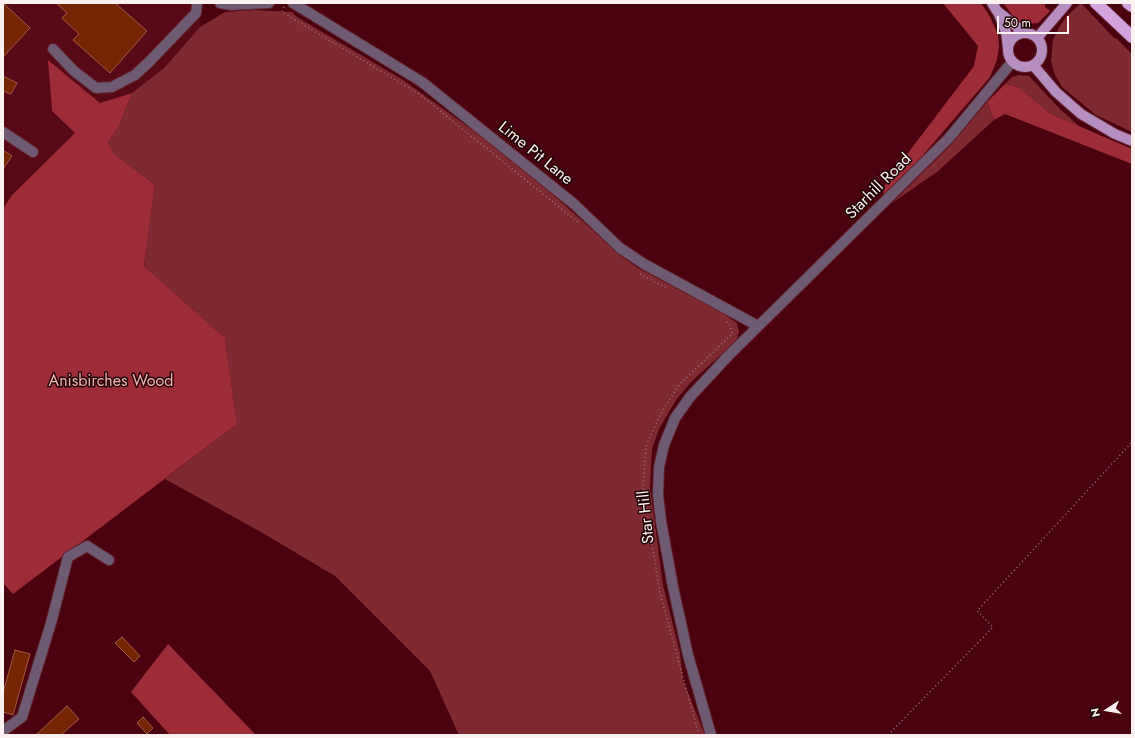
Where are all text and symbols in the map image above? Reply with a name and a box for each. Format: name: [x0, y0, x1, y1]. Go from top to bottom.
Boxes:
scale bar: [999, 8, 1071, 34]
text: 50 m: [1004, 14, 1031, 32]
street label: Lime Pit Lane: [494, 118, 576, 190]
street label: Starhill Road: [842, 150, 916, 224]
park label: Anisbirches Wood: [49, 372, 173, 392]
street label: Star Hill: [635, 489, 659, 545]
north arrow: [1087, 690, 1127, 730]
text: N: [1087, 707, 1104, 718]

